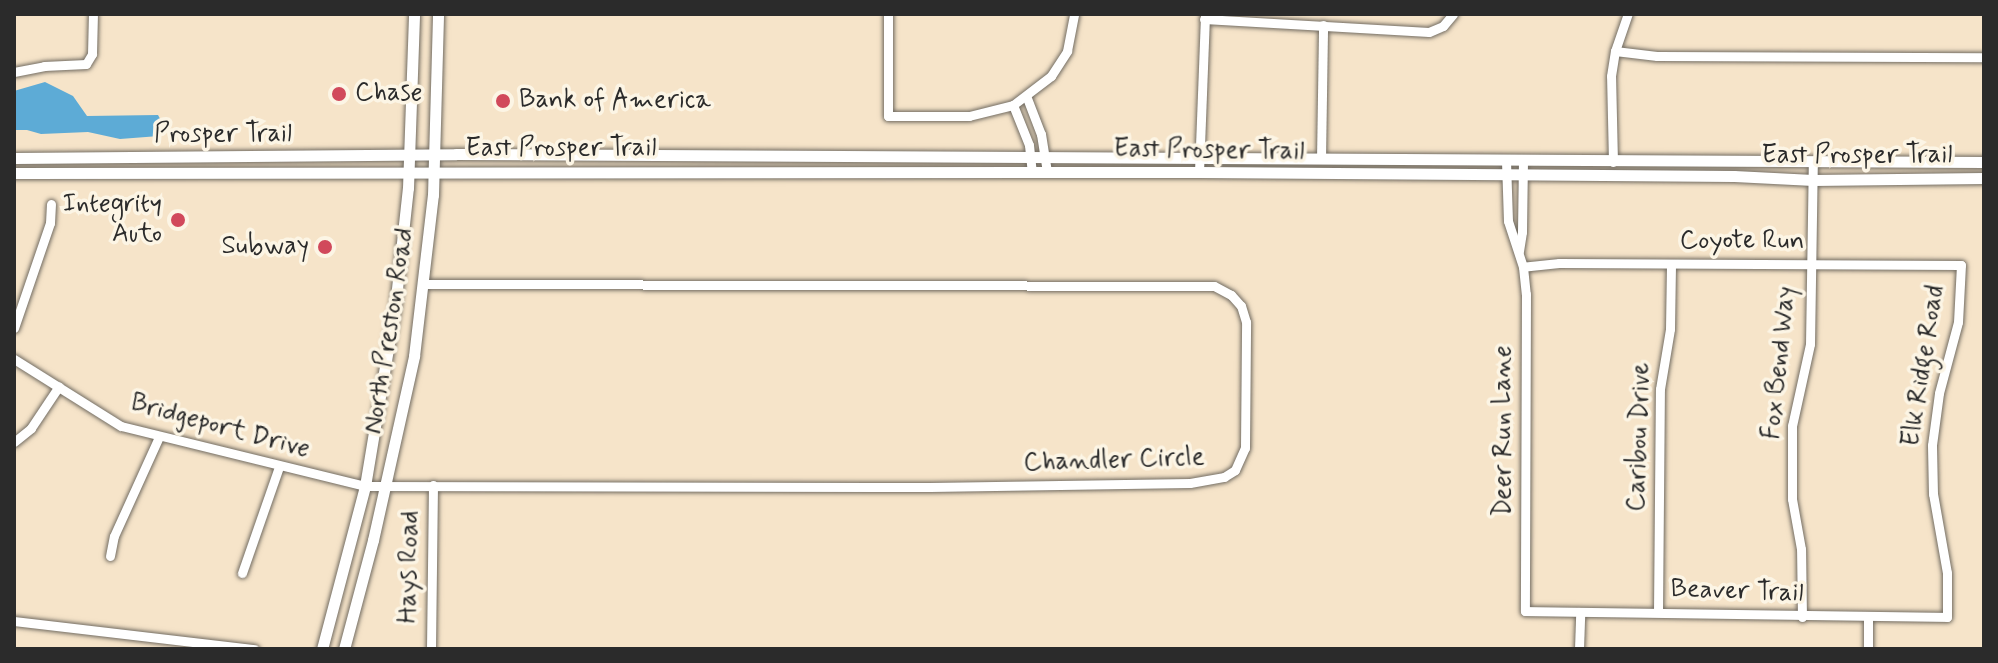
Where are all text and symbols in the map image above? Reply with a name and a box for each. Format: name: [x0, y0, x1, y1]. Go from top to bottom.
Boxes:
place label: Chase: [355, 78, 422, 110]
marker: Chase: [330, 85, 348, 103]
place label: Bank of America: [519, 85, 702, 117]
marker: Bank of America: [494, 92, 512, 110]
street label: Prosper Trail: [154, 119, 292, 151]
street label: East Prosper Trail: [466, 133, 656, 165]
street label: East Prosper Trail: [1113, 134, 1305, 168]
street label: East Prosper Trail: [1762, 140, 1952, 172]
place label: Integrity Auto: [62, 189, 162, 250]
marker: Integrity Auto: [169, 211, 187, 229]
street label: Coyote Run: [1680, 226, 1804, 258]
street label: North Preston Road: [359, 227, 421, 435]
place label: Subway: [221, 231, 309, 263]
marker: Subway: [316, 238, 334, 256]
street label: Fox Bend Way: [1756, 282, 1804, 444]
street label: Elk Ridge Road: [1896, 284, 1952, 448]
street label: Deer Run Lane: [1488, 349, 1520, 513]
street label: Caribou Drive: [1622, 362, 1658, 512]
street label: Bridgeport Drive: [128, 388, 312, 466]
street label: Chandler Circle: [1023, 442, 1205, 480]
street label: Hays Road: [393, 510, 427, 624]
street label: Beaver Trail: [1670, 574, 1804, 610]

